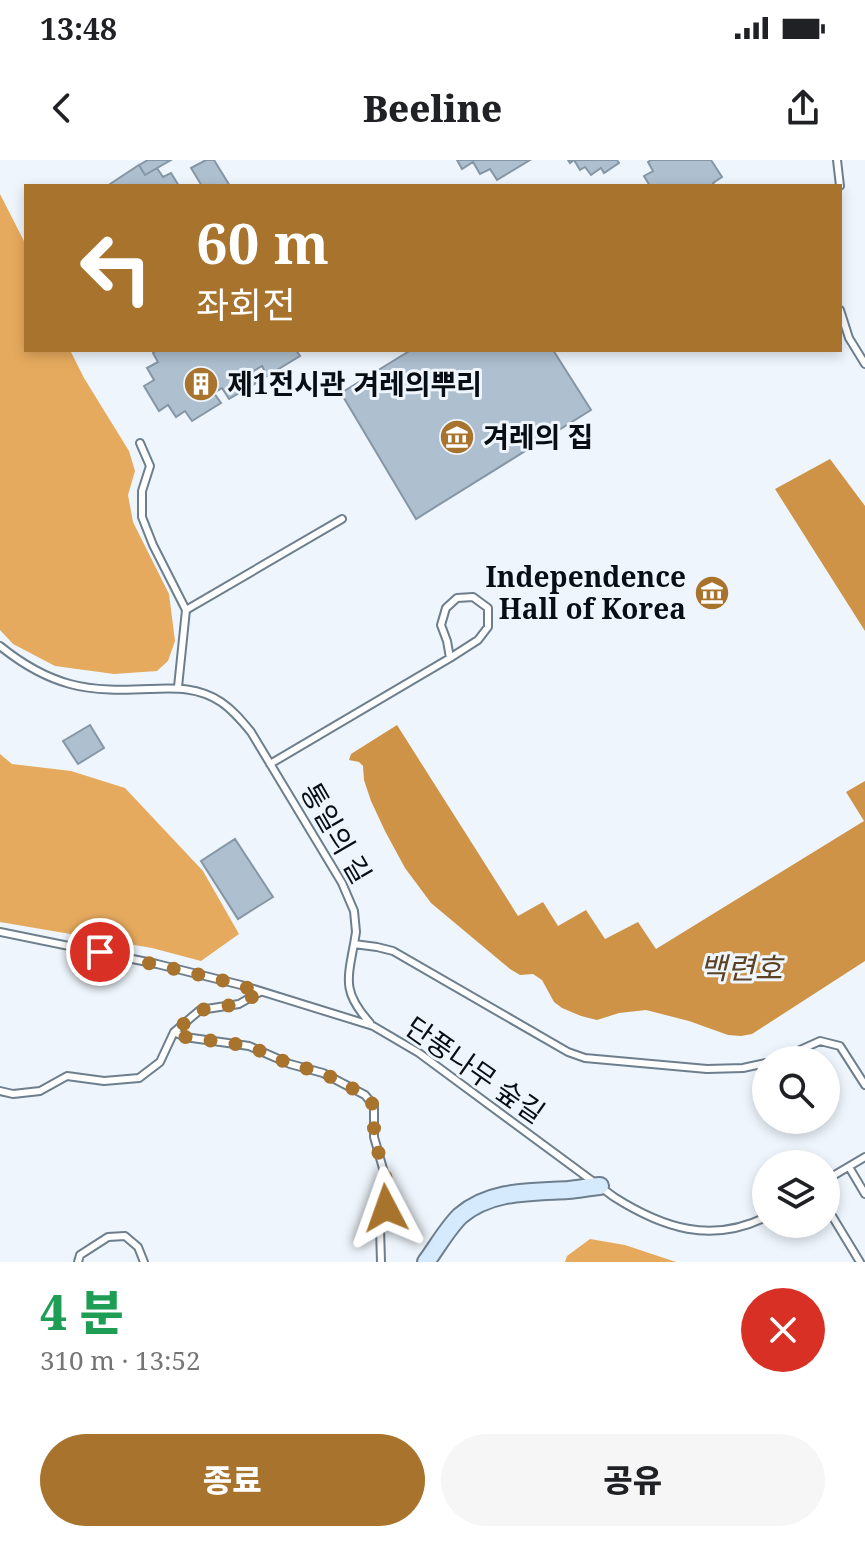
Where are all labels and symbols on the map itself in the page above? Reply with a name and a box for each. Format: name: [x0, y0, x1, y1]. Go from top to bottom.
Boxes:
place label: 제1전시관 겨레의뿌리: [227, 364, 482, 402]
building icon: 제1전시관 겨레의뿌리: [182, 365, 220, 403]
place label: 겨레의 집: [483, 417, 593, 455]
museum icon: 겨레의 집: [438, 418, 476, 456]
place label: Independence Hall of Korea: [486, 557, 686, 627]
museum icon: Independence Hall of Korea: [693, 574, 731, 612]
street label: 통일의 길: [293, 775, 381, 890]
pin: [66, 918, 134, 986]
water label: 백련호: [700, 947, 785, 988]
street label: 단풍나무 숲길: [398, 1007, 553, 1131]
position arrow: [344, 1166, 428, 1250]

